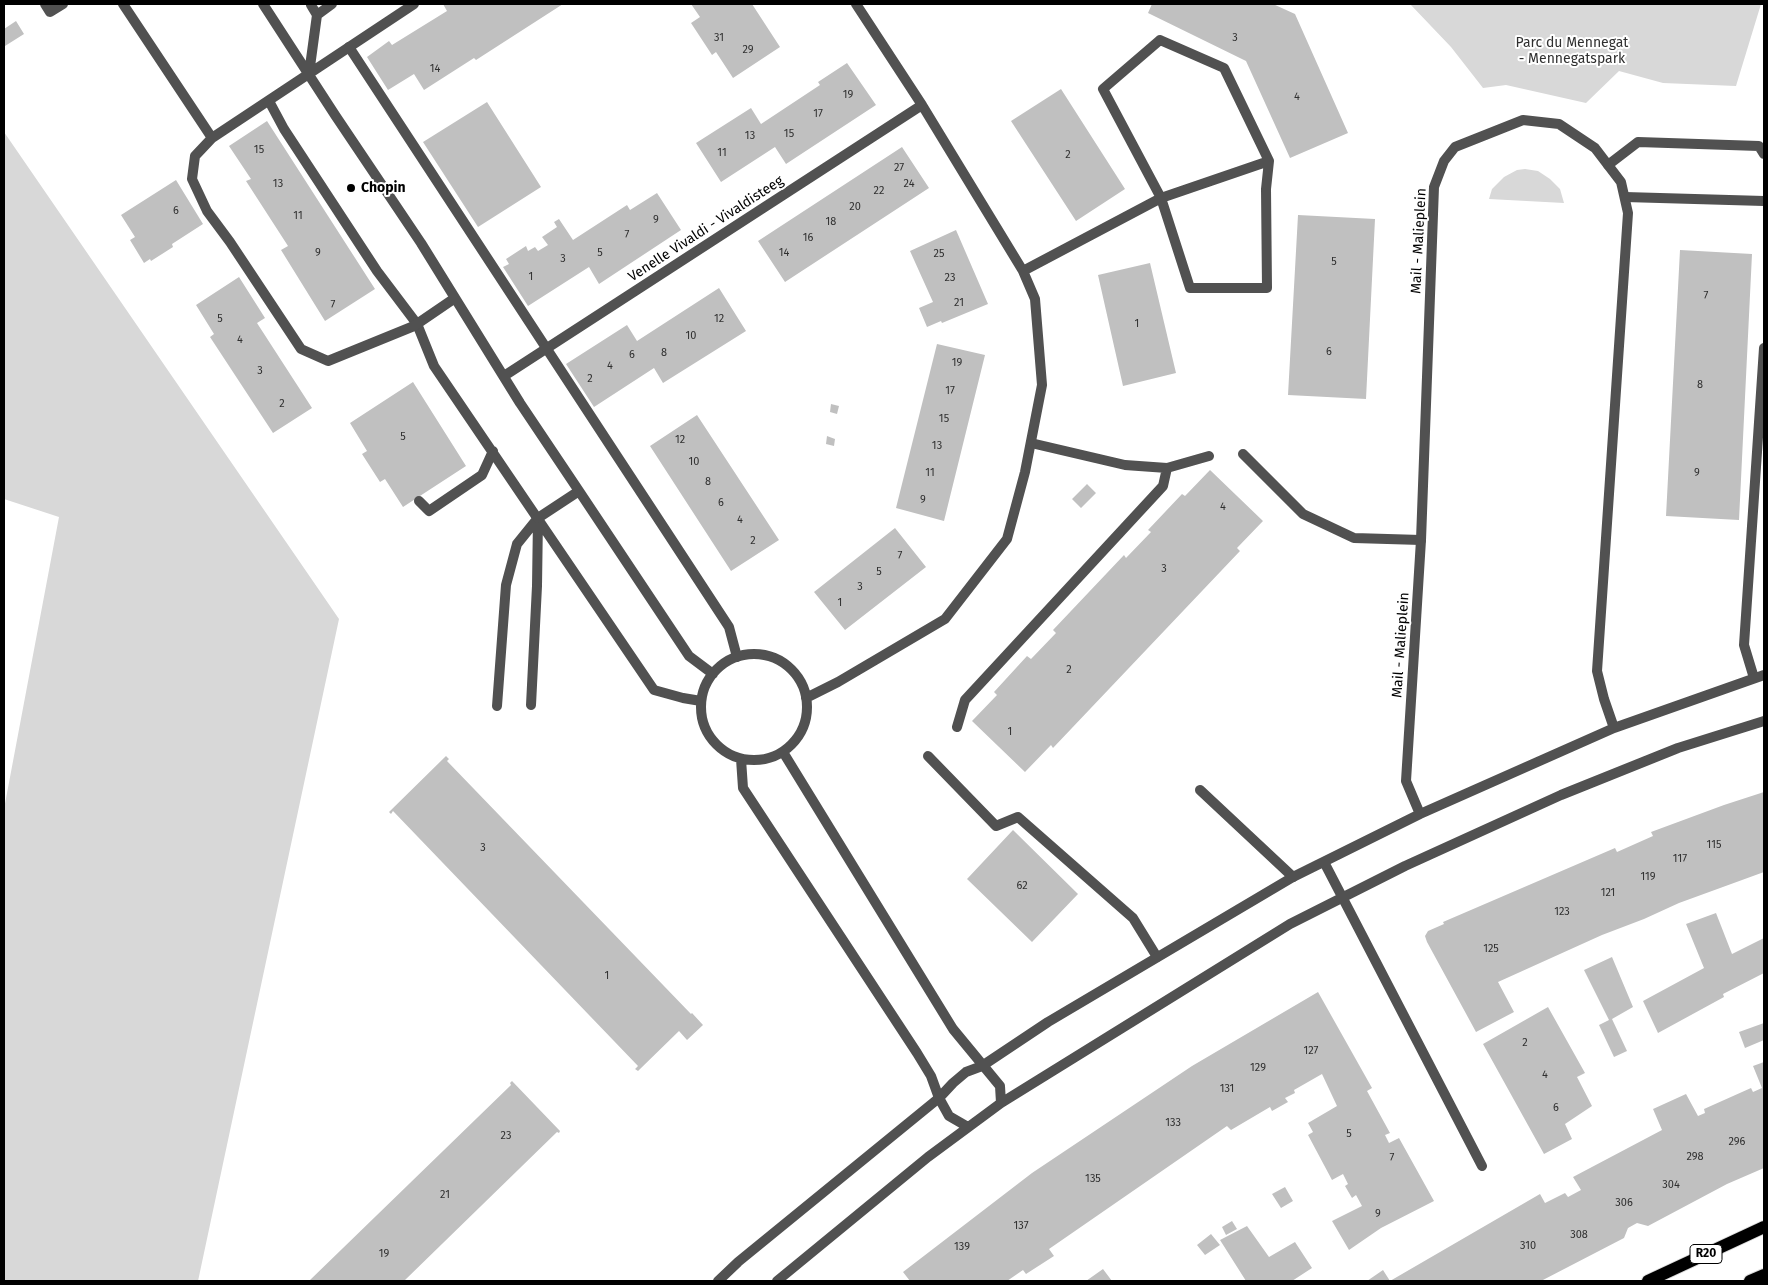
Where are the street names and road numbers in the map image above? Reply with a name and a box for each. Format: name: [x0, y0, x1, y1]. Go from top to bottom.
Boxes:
street label: Venelle Vivaldi - Vivaldisteeg: [625, 172, 787, 286]
street label: Mail - Malieplein: [1408, 188, 1430, 294]
street label: Mail - Malieplein: [1389, 592, 1413, 698]
road number: R20: [1690, 1244, 1722, 1264]

